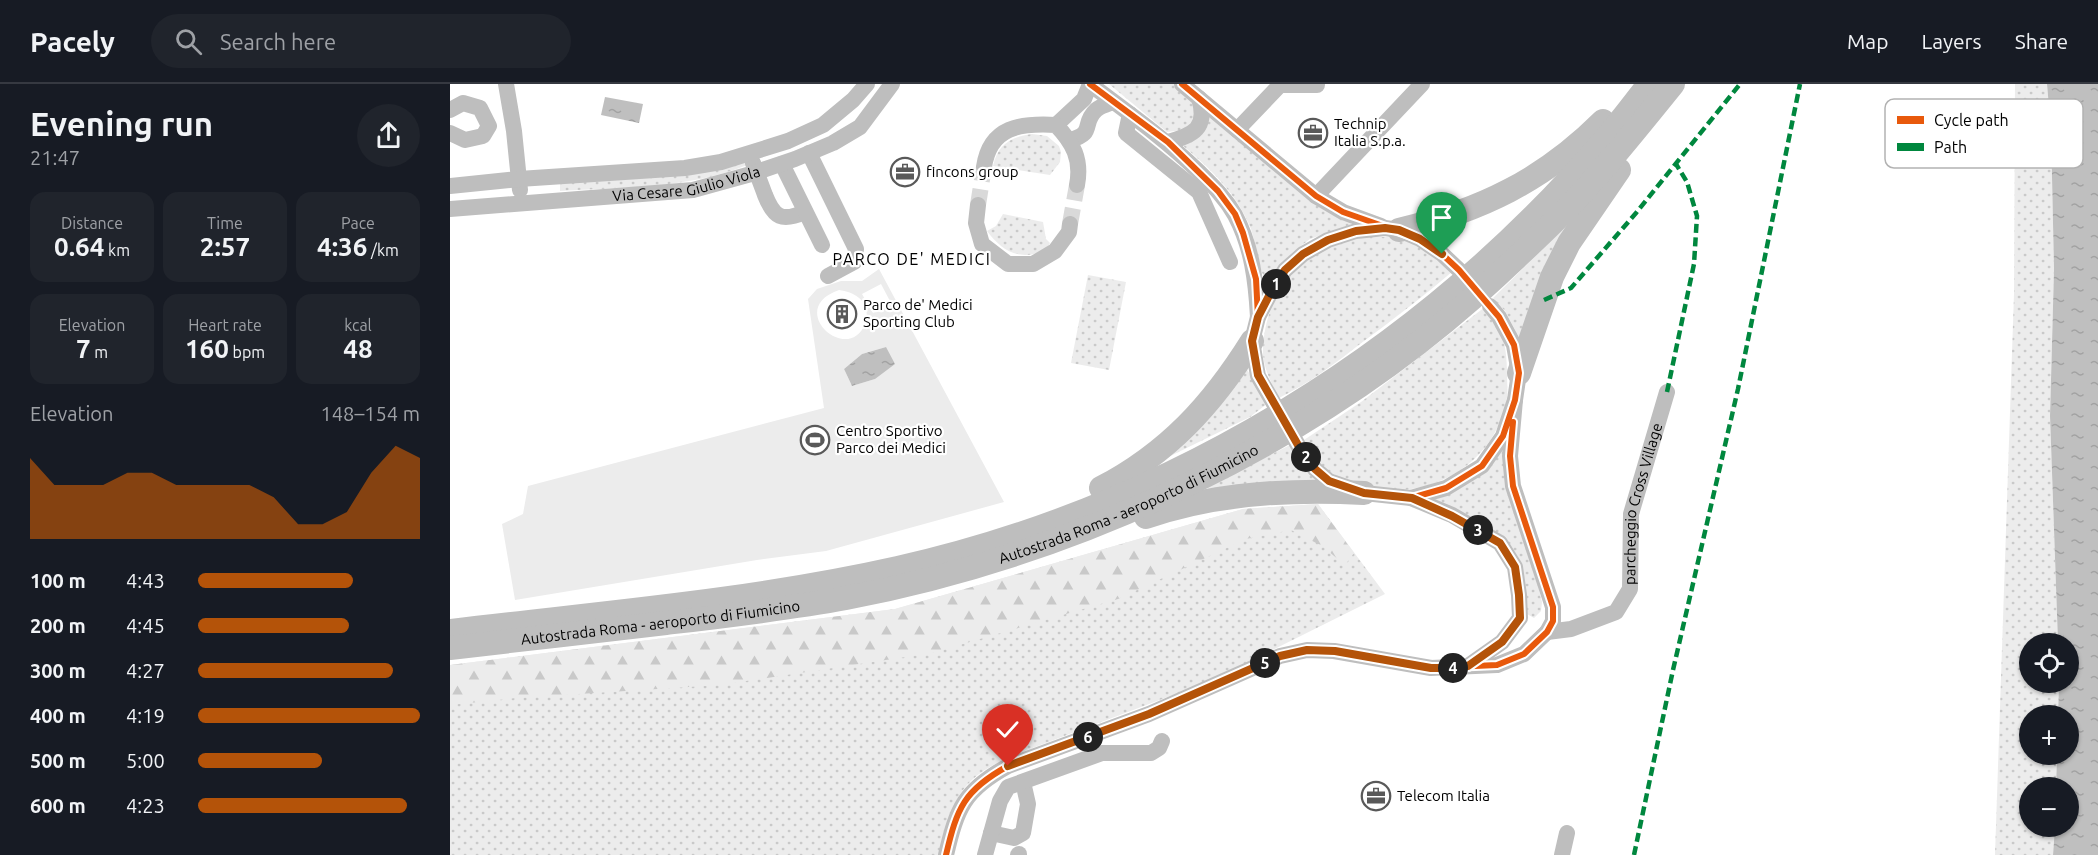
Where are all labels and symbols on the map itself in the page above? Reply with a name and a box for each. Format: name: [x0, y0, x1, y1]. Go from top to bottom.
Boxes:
legend: [1885, 99, 2083, 168]
text: Cycle path: [1934, 111, 2009, 129]
place label: Technip Italia S.p.a.: [1334, 115, 1406, 149]
office icon: Technip Italia S.p.a.: [1297, 117, 1329, 149]
text: Path: [1934, 138, 1967, 156]
office icon: fincons group: [889, 156, 921, 188]
street label: Via Cesare Giulio Viola: [612, 163, 762, 204]
place label: fincons group: [926, 163, 1019, 180]
pin: [1416, 192, 1467, 254]
district label: PARCO DE' MEDICI: [833, 250, 991, 268]
pin: 1: [1261, 269, 1291, 299]
place label: Parco de' Medici Sporting Club: [863, 296, 973, 330]
building icon: Parco de' Medici Sporting Club: [826, 298, 858, 330]
street label: parcheggio Cross Village: [1621, 421, 1665, 585]
place label: Centro Sportivo Parco dei Medici: [836, 422, 946, 456]
sports icon: Centro Sportivo Parco dei Medici: [799, 424, 831, 456]
street label: Autostrada Roma - aeroporto di Fiumicino: [997, 441, 1261, 567]
pin: 2: [1291, 442, 1321, 472]
pin: 3: [1463, 515, 1493, 545]
street label: Autostrada Roma - aeroporto di Fiumicino: [520, 597, 801, 648]
pin: 5: [1250, 648, 1280, 678]
pin: 4: [1438, 653, 1468, 683]
pin: [982, 704, 1033, 766]
pin: 6: [1073, 722, 1103, 752]
office icon: Telecom Italia: [1360, 780, 1392, 812]
place label: Telecom Italia: [1397, 787, 1490, 804]

